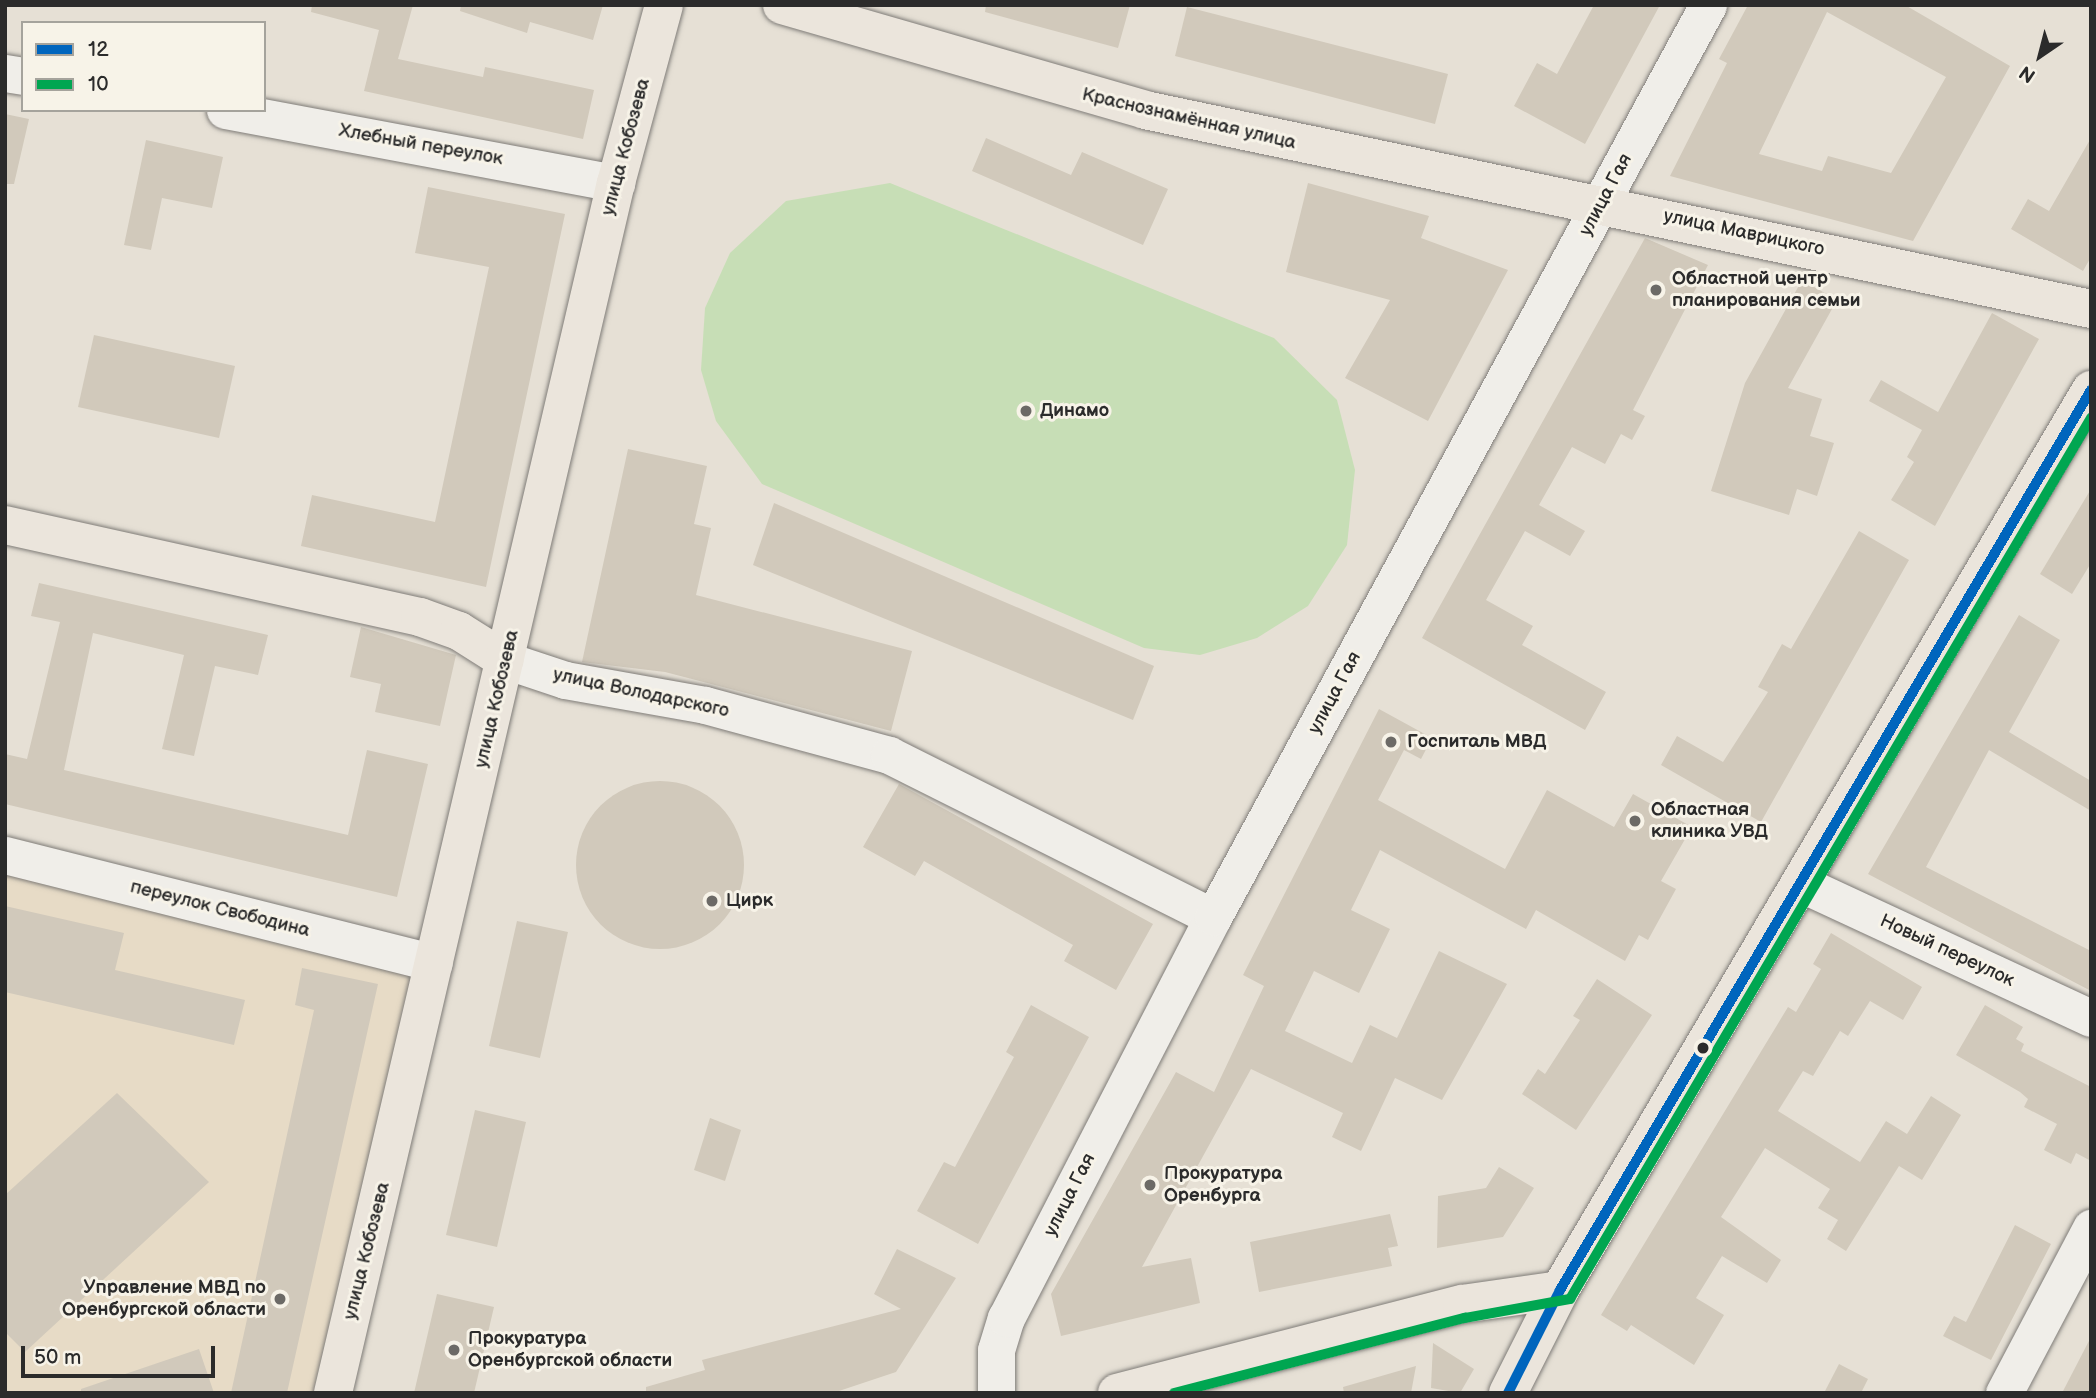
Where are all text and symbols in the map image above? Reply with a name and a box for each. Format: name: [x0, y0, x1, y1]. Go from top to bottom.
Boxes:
legend: [21, 21, 266, 112]
north arrow: [2005, 21, 2075, 91]
text: 12: [88, 37, 109, 62]
text: N: [2015, 60, 2040, 87]
text: 10: [88, 72, 108, 97]
street label: улица Кобозева: [597, 76, 655, 218]
street label: Краснознамённая улица: [1080, 83, 1298, 155]
street label: Хлебный переулок: [337, 119, 505, 171]
street label: улица Гая: [1575, 150, 1637, 240]
street label: улица Маврицкого: [1662, 205, 1826, 261]
place label: Областной центр планирования семьи: [1672, 268, 1860, 312]
marker: Областной центр планирования семьи: [1646, 280, 1666, 300]
place label: Динамо: [1040, 400, 1109, 422]
marker: Динамо: [1018, 403, 1034, 419]
street label: улица Кобозева: [470, 628, 524, 770]
street label: улица Гая: [1304, 648, 1366, 738]
street label: улица Володарского: [551, 663, 731, 723]
place label: Госпиталь МВД: [1407, 731, 1546, 753]
marker: Госпиталь МВД: [1381, 732, 1401, 752]
place label: Областная клиника УВД: [1651, 799, 1768, 843]
marker: Областная клиника УВД: [1625, 811, 1645, 831]
street label: переулок Свободина: [128, 876, 312, 942]
place label: Цирк: [726, 890, 773, 912]
marker: Цирк: [704, 893, 720, 909]
street label: Новый переулок: [1876, 910, 2018, 992]
unlabelled marker: [1696, 1041, 1710, 1055]
street label: улица Гая: [1039, 1150, 1101, 1240]
place label: Прокуратура Оренбурга: [1164, 1163, 1282, 1207]
marker: Прокуратура Оренбурга: [1142, 1177, 1158, 1193]
street label: улица Кобозева: [339, 1180, 395, 1322]
place label: Управление МВД по Оренбургской области: [62, 1277, 266, 1321]
marker: Управление МВД по Оренбургской области: [272, 1291, 288, 1307]
place label: Прокуратура Оренбургской области: [468, 1328, 672, 1372]
scale bar: [24, 1332, 219, 1376]
marker: Прокуратура Оренбургской области: [446, 1342, 462, 1358]
text: 50 m: [34, 1345, 81, 1370]

